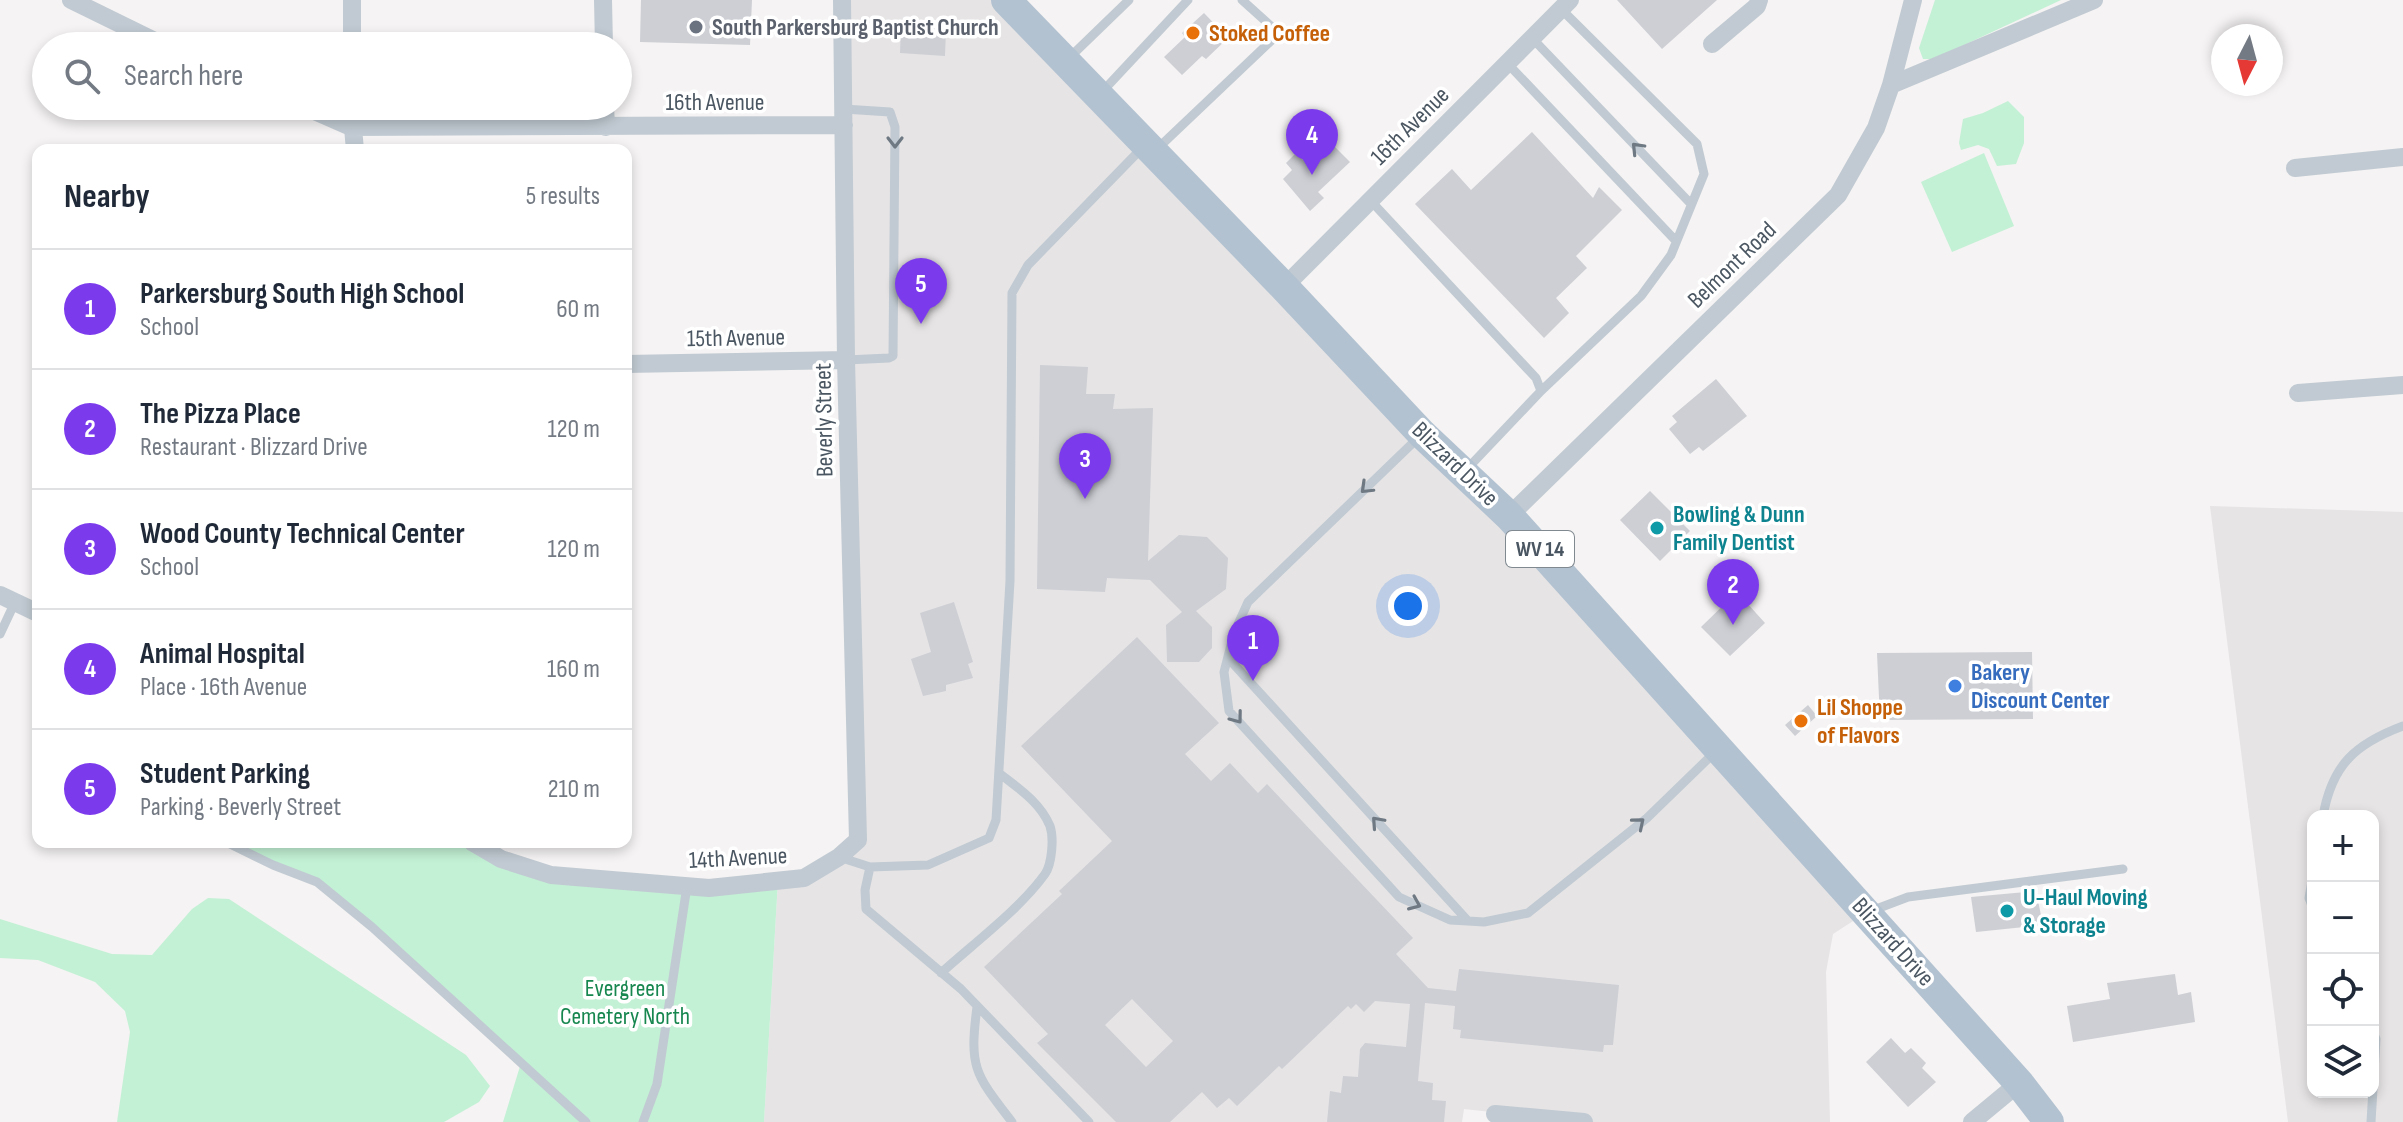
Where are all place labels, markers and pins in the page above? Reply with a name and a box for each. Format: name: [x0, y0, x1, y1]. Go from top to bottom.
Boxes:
place label: South Parkersburg Baptist Church: [712, 13, 999, 42]
marker: South Parkersburg Baptist Church: [687, 18, 705, 36]
place label: Stoked Coffee: [1209, 19, 1330, 48]
marker: Stoked Coffee: [1184, 24, 1202, 42]
pin: 4: [1286, 109, 1338, 175]
pin: 5: [895, 258, 947, 324]
pin: 3: [1059, 433, 1111, 499]
place label: Bowling & Dunn Family Dentist: [1673, 500, 1805, 557]
marker: Bowling & Dunn Family Dentist: [1648, 519, 1666, 537]
pin: 2: [1707, 559, 1759, 625]
pin: 1: [1227, 615, 1279, 681]
place label: Bakery Discount Center: [1971, 658, 2110, 715]
marker: Bakery Discount Center: [1946, 677, 1964, 695]
place label: Lil Shoppe of Flavors: [1817, 693, 1903, 750]
marker: Lil Shoppe of Flavors: [1792, 712, 1810, 730]
place label: U-Haul Moving & Storage: [2023, 883, 2148, 940]
marker: U-Haul Moving & Storage: [1998, 902, 2016, 920]

